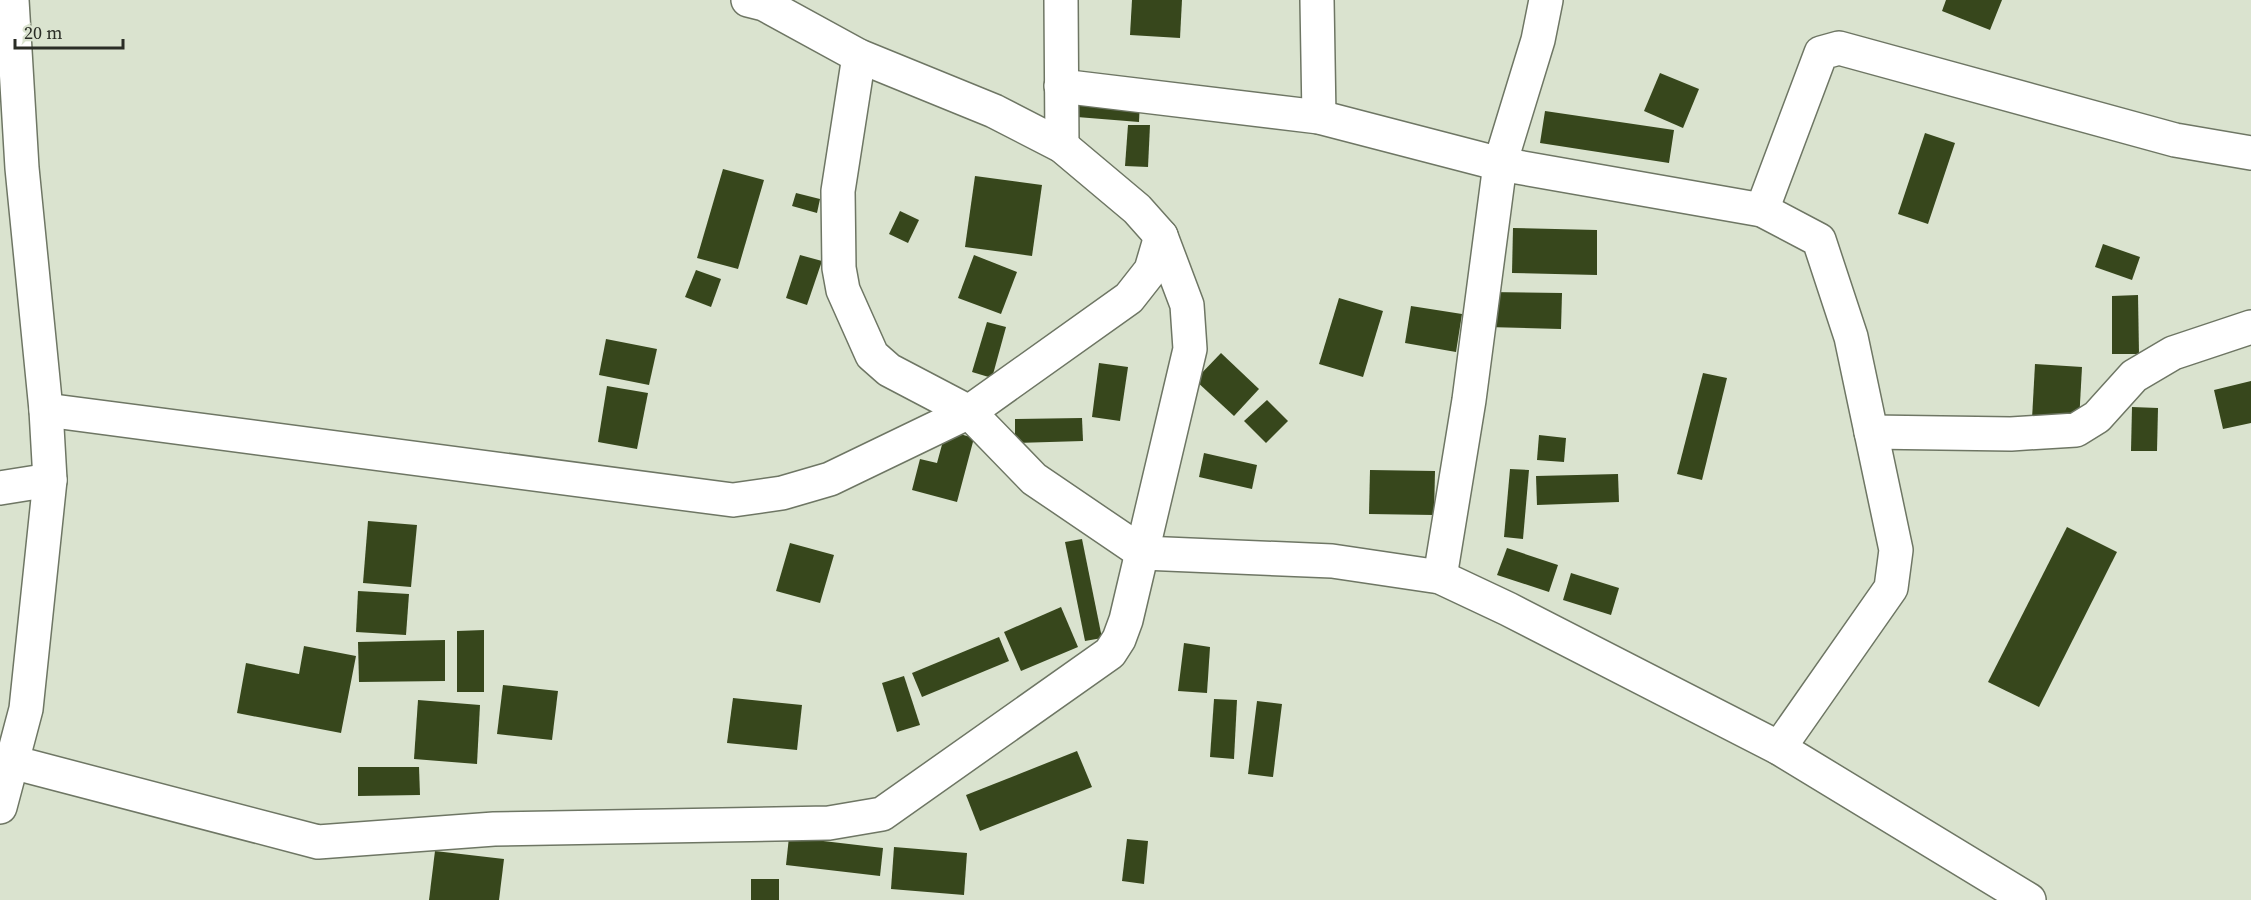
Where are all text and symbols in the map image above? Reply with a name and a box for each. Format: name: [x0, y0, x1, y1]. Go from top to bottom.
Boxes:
scale bar: [15, 12, 123, 50]
text: 20 m: [24, 20, 62, 45]

